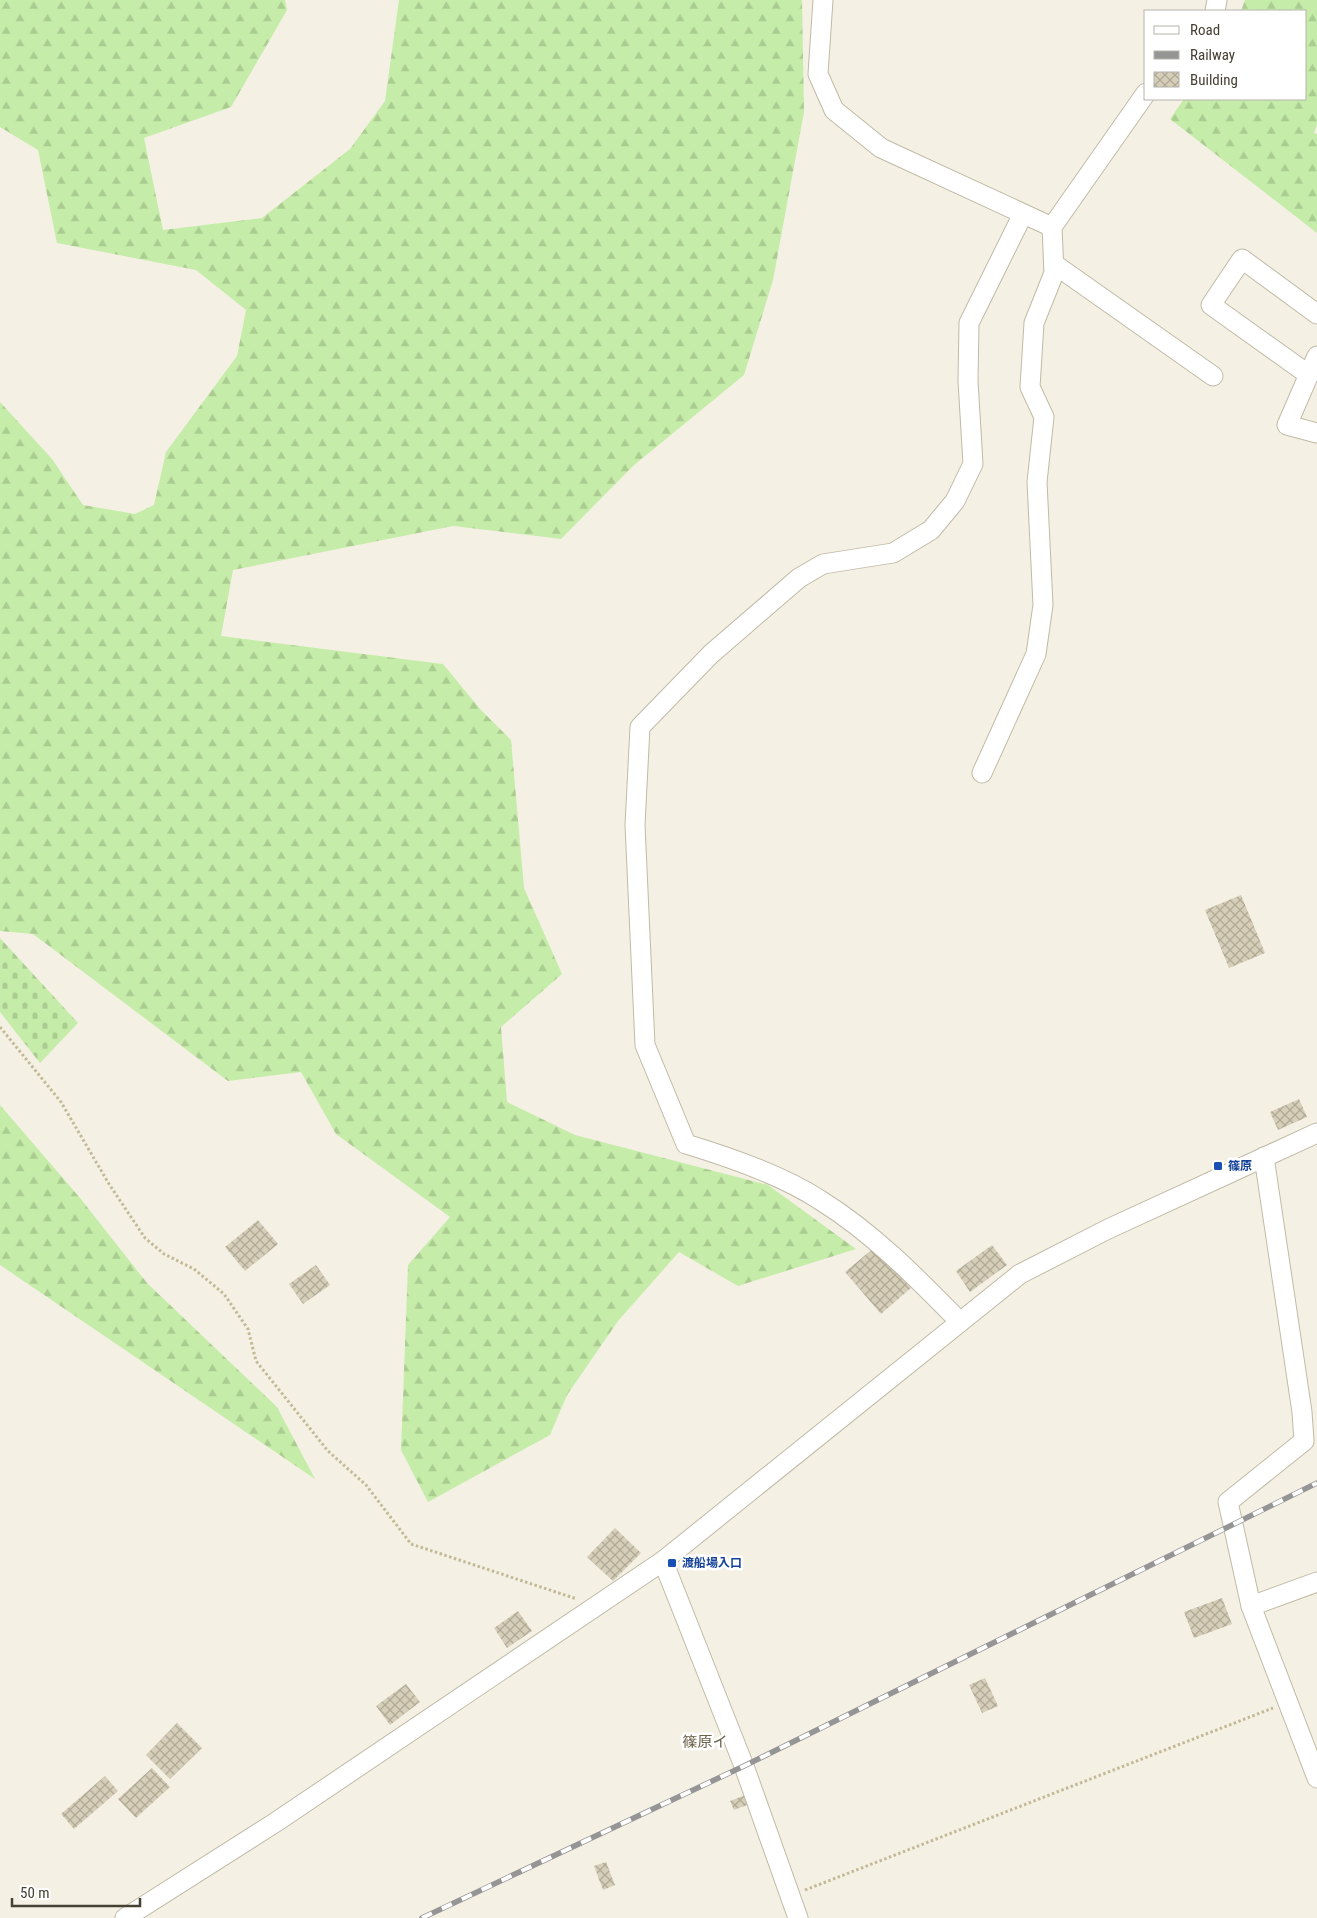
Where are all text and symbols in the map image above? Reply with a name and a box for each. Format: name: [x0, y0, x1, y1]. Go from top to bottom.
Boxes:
legend: [1144, 10, 1307, 100]
text: Road: [1190, 21, 1220, 39]
text: Railway: [1190, 46, 1235, 64]
text: Building: [1190, 71, 1238, 89]
place label: 篠原: [1228, 1159, 1252, 1173]
marker: 篠原: [1212, 1160, 1224, 1172]
place label: 渡船場入口: [682, 1556, 742, 1570]
marker: 渡船場入口: [666, 1557, 678, 1569]
district label: 篠原イ: [682, 1733, 728, 1751]
scale bar: [12, 1876, 140, 1908]
text: 50 m: [20, 1884, 50, 1902]

